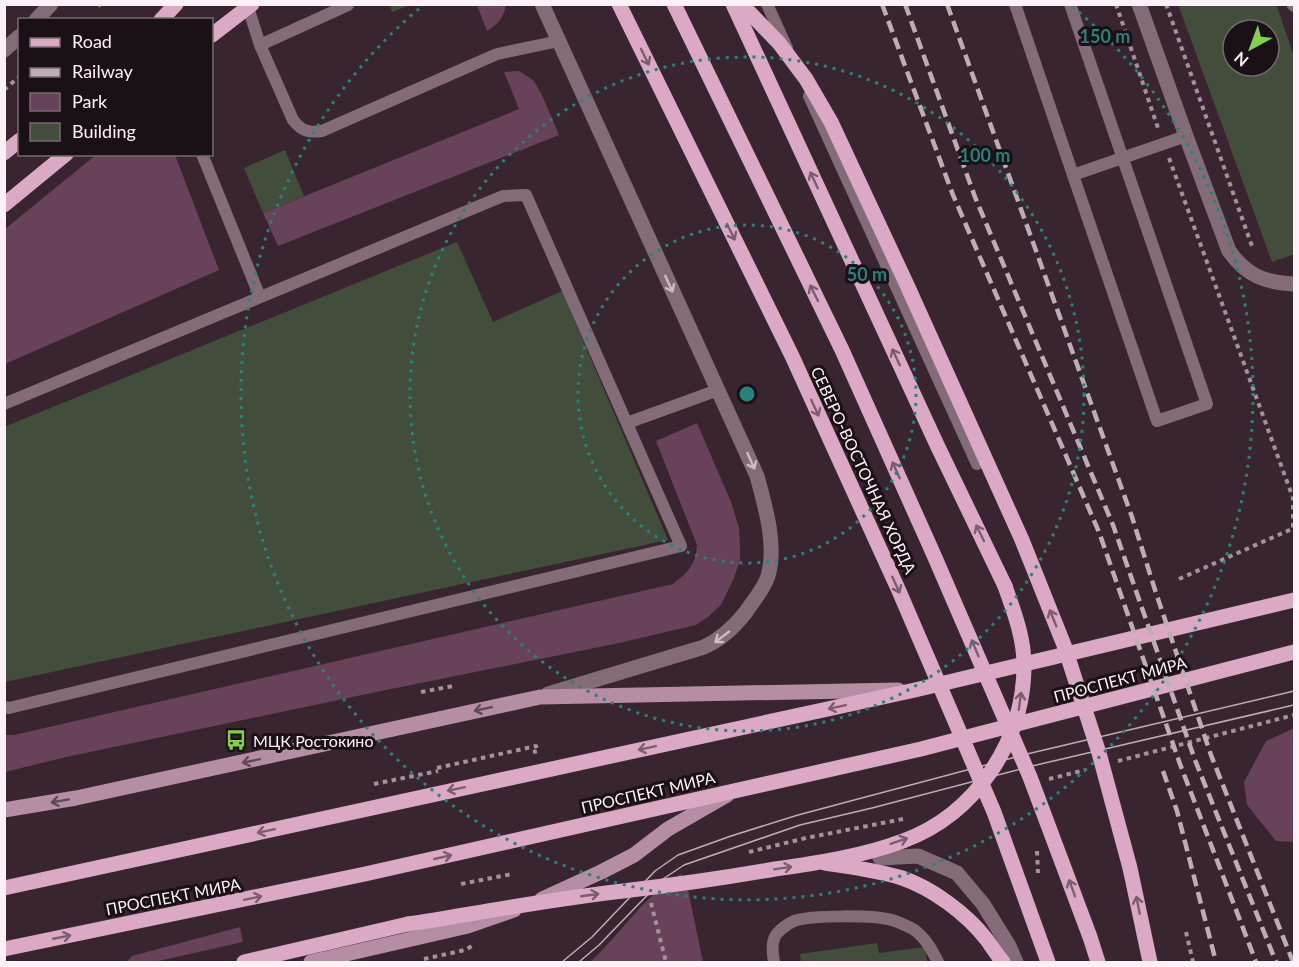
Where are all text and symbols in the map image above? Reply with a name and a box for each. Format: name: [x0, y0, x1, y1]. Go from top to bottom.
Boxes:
legend: [18, 18, 213, 156]
north arrow: [1221, 18, 1281, 78]
text: 150 m: [1080, 25, 1130, 47]
text: Road: [72, 30, 112, 52]
one-way arrow: [639, 48, 651, 65]
text: N: [1230, 48, 1252, 71]
text: Railway: [72, 60, 133, 82]
text: Park: [72, 90, 108, 112]
text: Building: [72, 120, 136, 142]
text: 100 m: [960, 144, 1010, 166]
one-way arrow: [808, 171, 820, 189]
one-way arrow: [726, 223, 737, 241]
text: 50 m: [847, 263, 887, 285]
one-way arrow: [664, 274, 676, 292]
one-way arrow: [808, 285, 820, 303]
one-way arrow: [890, 348, 902, 366]
street label: СЕВЕРО-ВОСТОЧНАЯ ХОРДА: [808, 363, 921, 577]
centre of rings: [737, 384, 757, 404]
one-way arrow: [810, 398, 822, 416]
one-way arrow: [745, 452, 757, 470]
one-way arrow: [890, 462, 901, 480]
one-way arrow: [973, 525, 985, 543]
one-way arrow: [891, 576, 903, 594]
one-way arrow: [1047, 609, 1058, 627]
one-way arrow: [714, 630, 730, 643]
one-way arrow: [969, 640, 980, 658]
street label: ПРОСПЕКТ МИРА: [1051, 652, 1189, 706]
one-way arrow: [1014, 691, 1025, 711]
one-way arrow: [828, 701, 847, 713]
one-way arrow: [473, 704, 492, 716]
bus stop icon: МЦК Ростокино: [224, 728, 248, 752]
place label: МЦК Ростокино: [253, 731, 373, 750]
one-way arrow: [638, 743, 657, 754]
one-way arrow: [242, 755, 261, 767]
street label: ПРОСПЕКТ МИРА: [579, 767, 717, 817]
one-way arrow: [447, 784, 466, 796]
one-way arrow: [51, 795, 71, 806]
one-way arrow: [256, 826, 276, 837]
one-way arrow: [889, 835, 908, 846]
one-way arrow: [434, 850, 453, 862]
one-way arrow: [772, 863, 792, 874]
street label: ПРОСПЕКТ МИРА: [104, 874, 242, 918]
one-way arrow: [1065, 879, 1076, 897]
one-way arrow: [579, 889, 599, 900]
one-way arrow: [243, 892, 262, 903]
one-way arrow: [1132, 896, 1143, 915]
one-way arrow: [52, 931, 71, 942]

